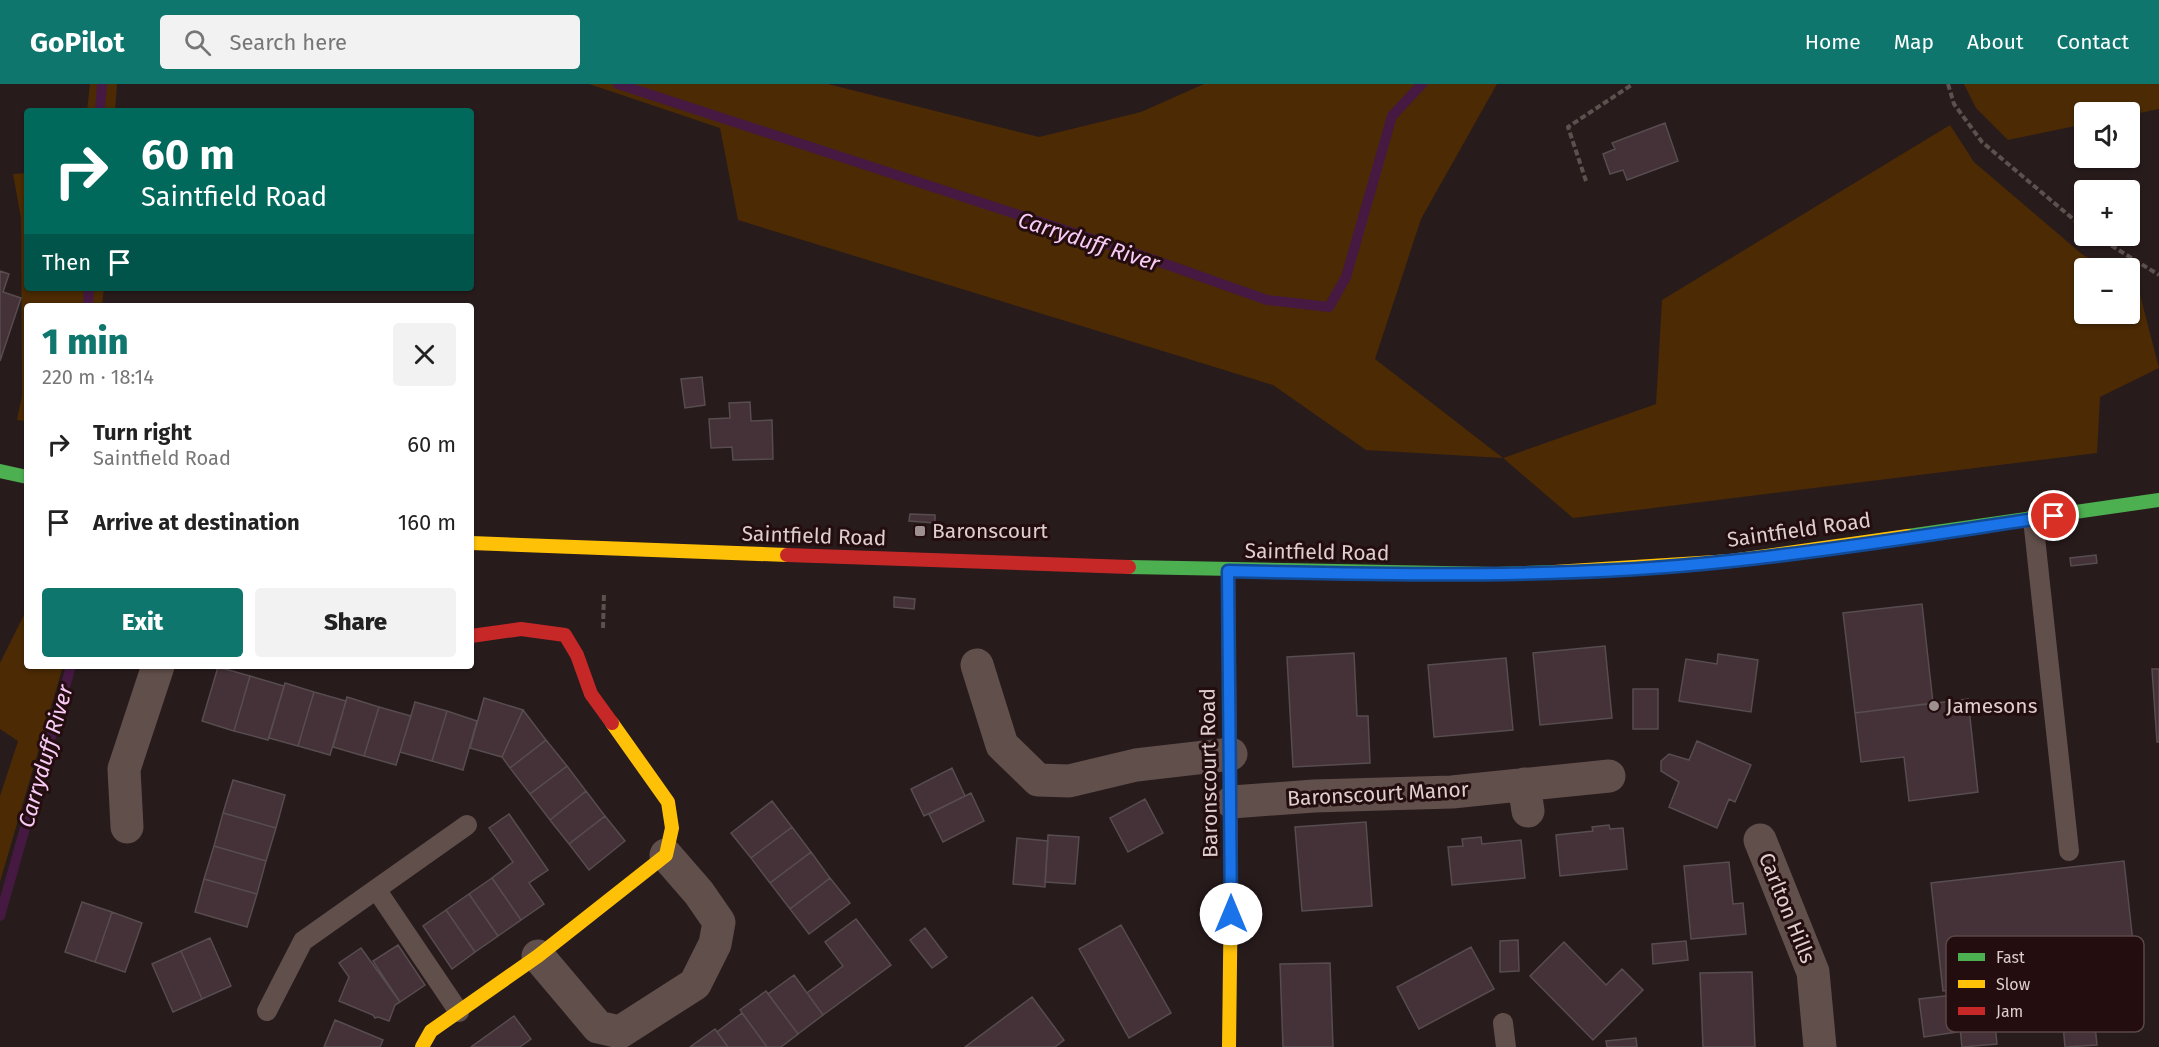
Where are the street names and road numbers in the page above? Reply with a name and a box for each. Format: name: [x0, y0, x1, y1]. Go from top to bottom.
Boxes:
street label: Saintfield Road: [1725, 507, 1873, 553]
street label: Saintfield Road: [741, 520, 887, 552]
street label: Saintfield Road: [1244, 538, 1390, 566]
street label: Baronscourt Road: [1195, 688, 1223, 858]
street label: Baronscourt Manor: [1287, 776, 1469, 812]
street label: Carlton Hills: [1753, 849, 1821, 967]

